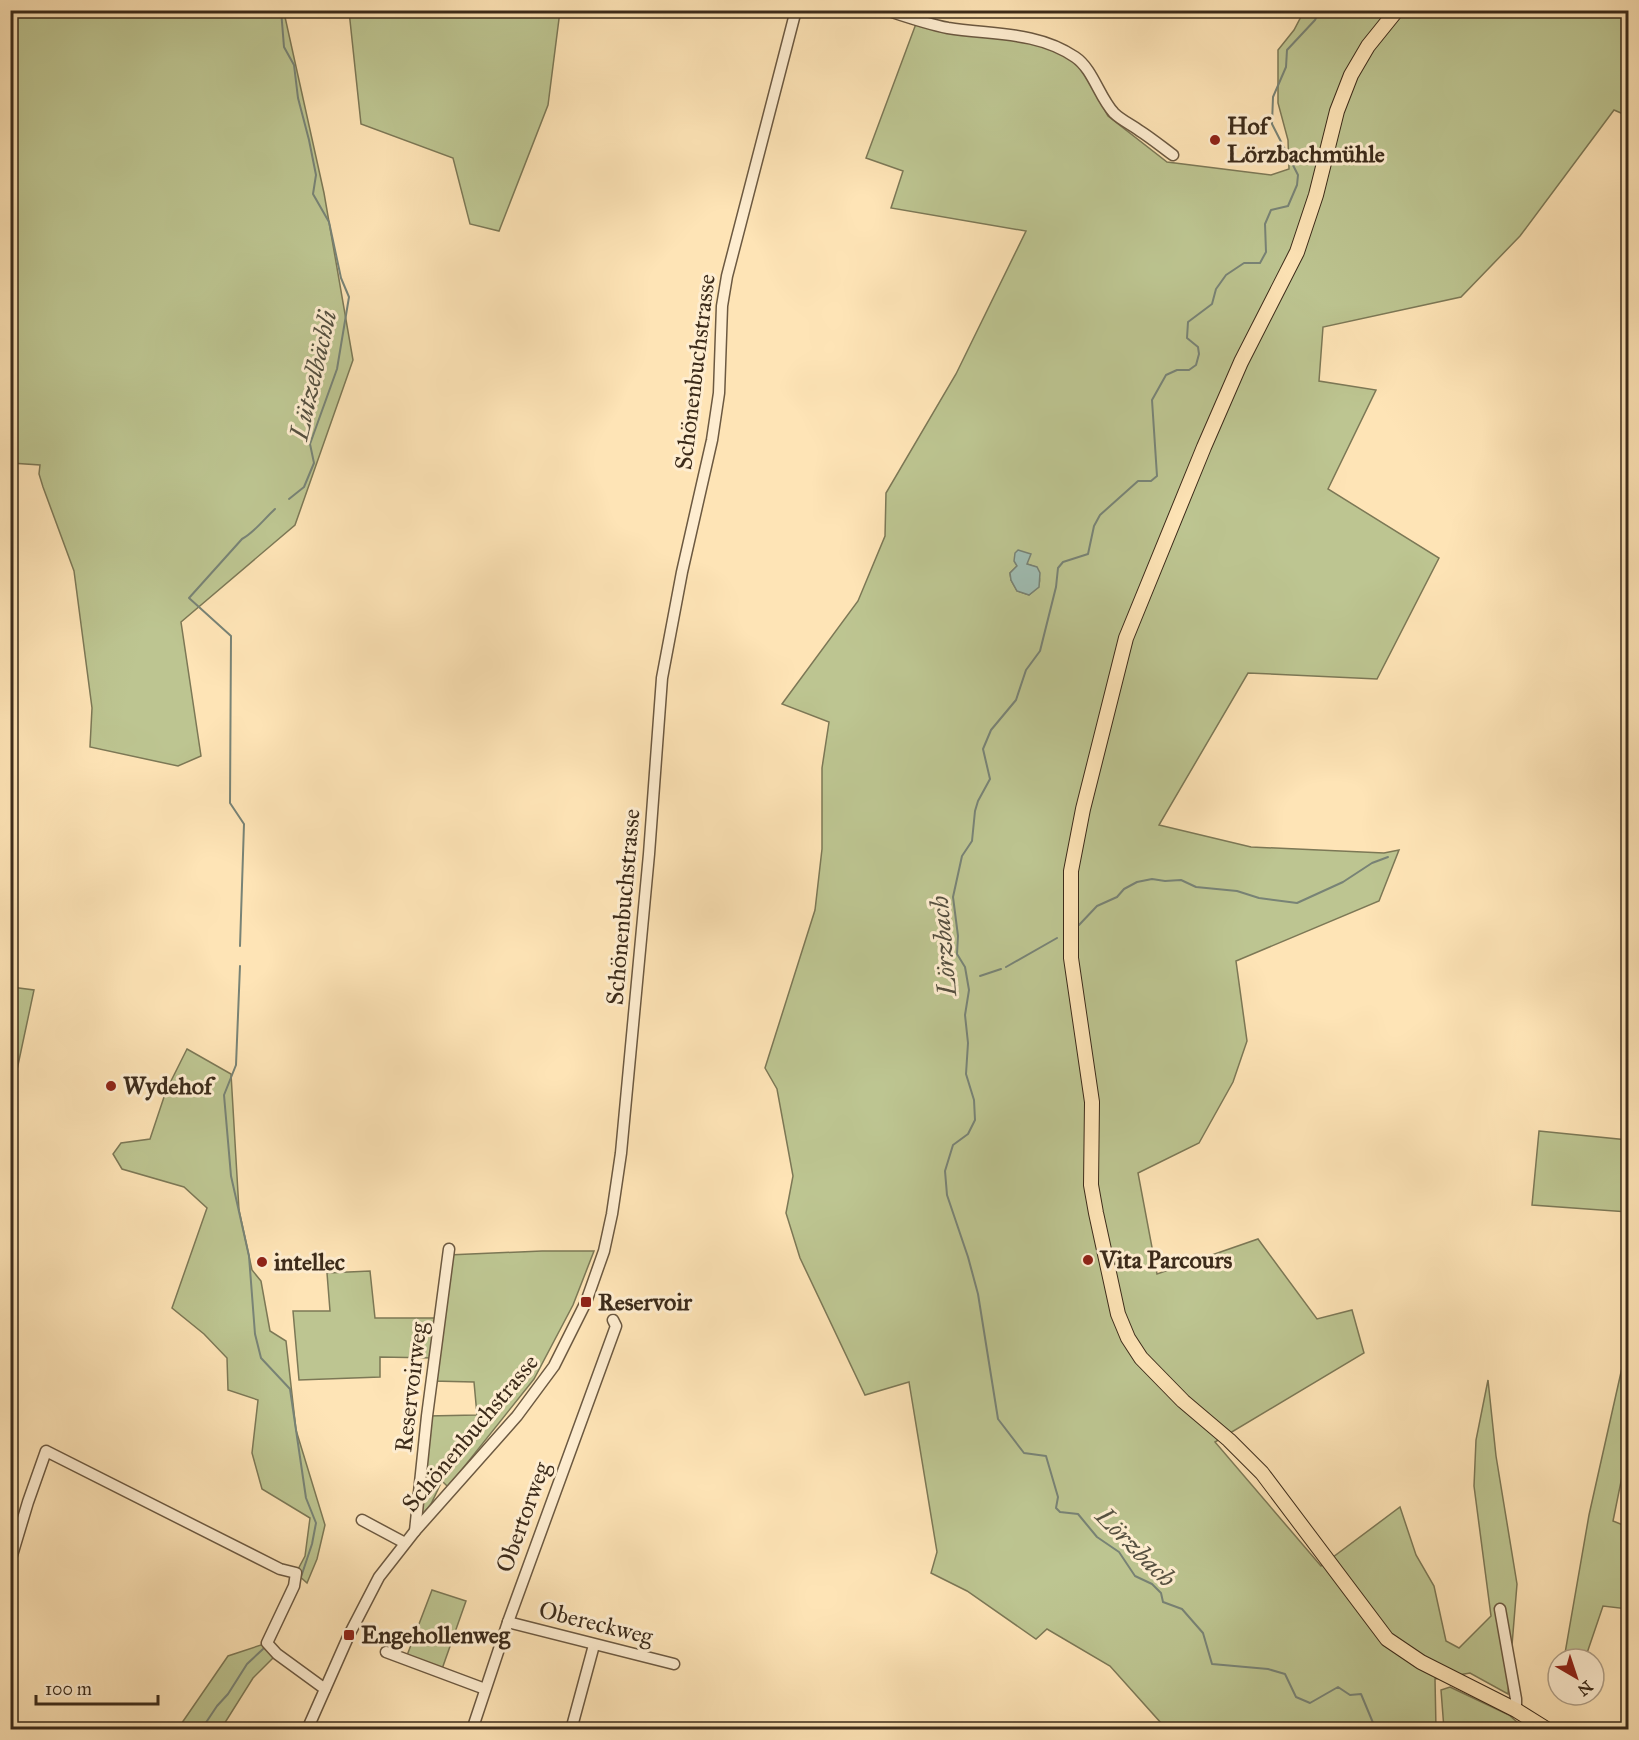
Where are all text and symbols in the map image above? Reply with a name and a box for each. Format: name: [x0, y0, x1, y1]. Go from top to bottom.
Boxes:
place label: Hof Lörzbachmühle: [1227, 111, 1385, 169]
marker: Hof Lörzbachmühle: [1208, 133, 1222, 147]
street label: Schönenbuchstrasse: [668, 272, 722, 472]
water label: Lützelbächli: [282, 307, 344, 444]
street label: Schönenbuchstrasse: [599, 808, 647, 1006]
water label: Lörzbach: [923, 894, 963, 998]
place label: Wydehof: [123, 1071, 216, 1101]
marker: Wydehof: [104, 1079, 118, 1093]
place label: Vita Parcours: [1099, 1245, 1232, 1275]
place label: intellec: [274, 1247, 345, 1277]
marker: Vita Parcours: [1081, 1253, 1095, 1267]
marker: intellec: [255, 1255, 269, 1269]
place label: Reservoir: [598, 1287, 693, 1317]
marker: Reservoir: [579, 1295, 593, 1309]
street label: Reservoirweg: [388, 1319, 434, 1454]
street label: Schönenbuchstrasse: [395, 1348, 545, 1518]
street label: Obertorweg: [489, 1457, 557, 1576]
water label: Lörzbach: [1088, 1499, 1183, 1594]
street label: Obereckweg: [536, 1594, 657, 1652]
place label: Engehollenweg: [361, 1620, 511, 1650]
marker: Engehollenweg: [342, 1628, 356, 1642]
north arrow: [1546, 1647, 1606, 1707]
scale bar: [36, 1668, 158, 1706]
text: N: [1574, 1677, 1596, 1700]
text: 100 m: [45, 1678, 92, 1700]

